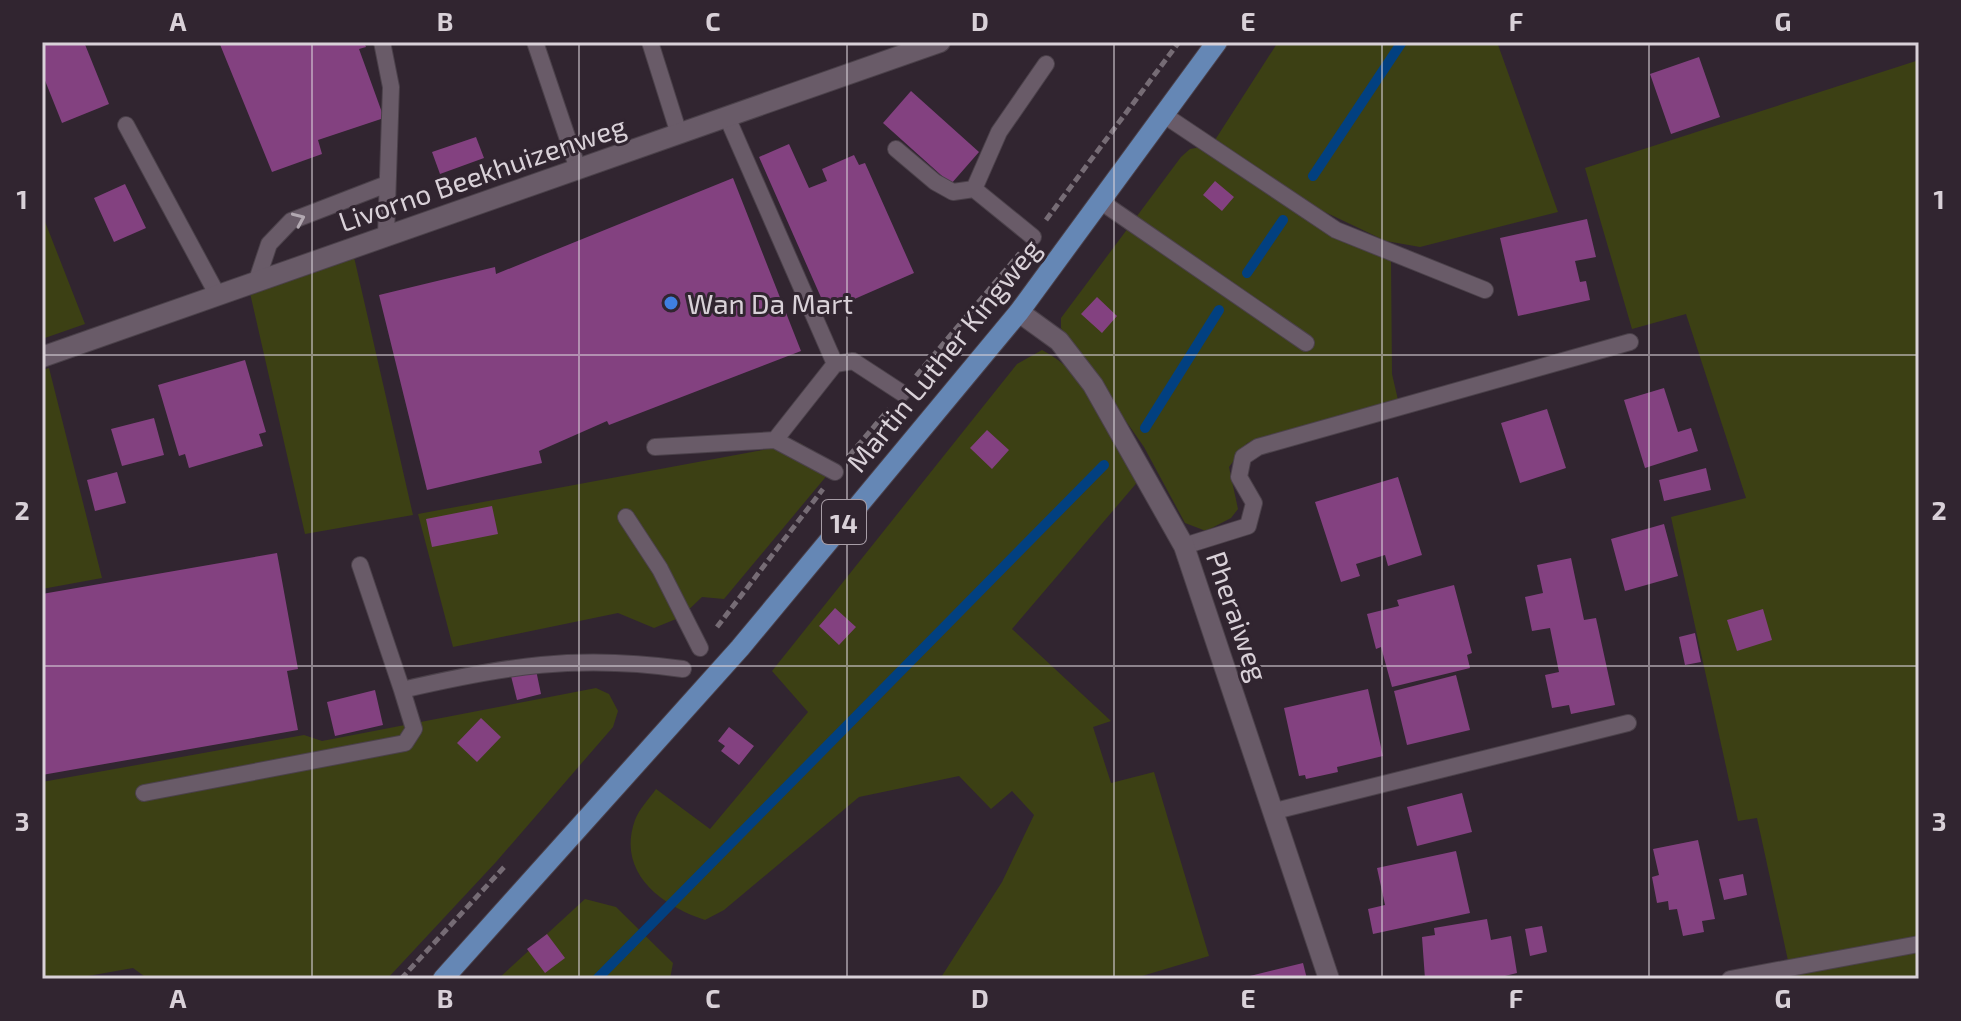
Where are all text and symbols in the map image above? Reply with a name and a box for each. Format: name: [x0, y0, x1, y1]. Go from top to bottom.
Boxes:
text: A: [170, 5, 187, 36]
text: B: [437, 5, 453, 36]
text: C: [705, 5, 721, 36]
text: D: [971, 5, 989, 36]
text: E: [1240, 5, 1256, 36]
text: F: [1509, 5, 1523, 36]
text: G: [1775, 5, 1791, 36]
street label: Livorno Beekhuizenweg: [334, 108, 630, 238]
text: 1: [16, 183, 28, 214]
text: 1: [1933, 183, 1945, 214]
one-way arrow: [290, 212, 305, 228]
street label: Martin Luther Kingweg: [839, 232, 1048, 478]
place label: Wan Da Mart: [687, 286, 853, 320]
marker: Wan Da Mart: [662, 294, 680, 312]
text: 2: [14, 494, 30, 525]
text: 2: [1931, 494, 1947, 525]
road number: 14: [822, 500, 866, 544]
street label: Pheraiweg: [1200, 547, 1276, 686]
text: 3: [15, 805, 29, 836]
text: 3: [1932, 805, 1946, 836]
text: A: [170, 982, 187, 1013]
text: B: [437, 982, 453, 1013]
text: C: [705, 982, 721, 1013]
text: D: [971, 982, 989, 1013]
text: E: [1240, 982, 1256, 1013]
text: F: [1509, 982, 1523, 1013]
text: G: [1775, 982, 1791, 1013]

